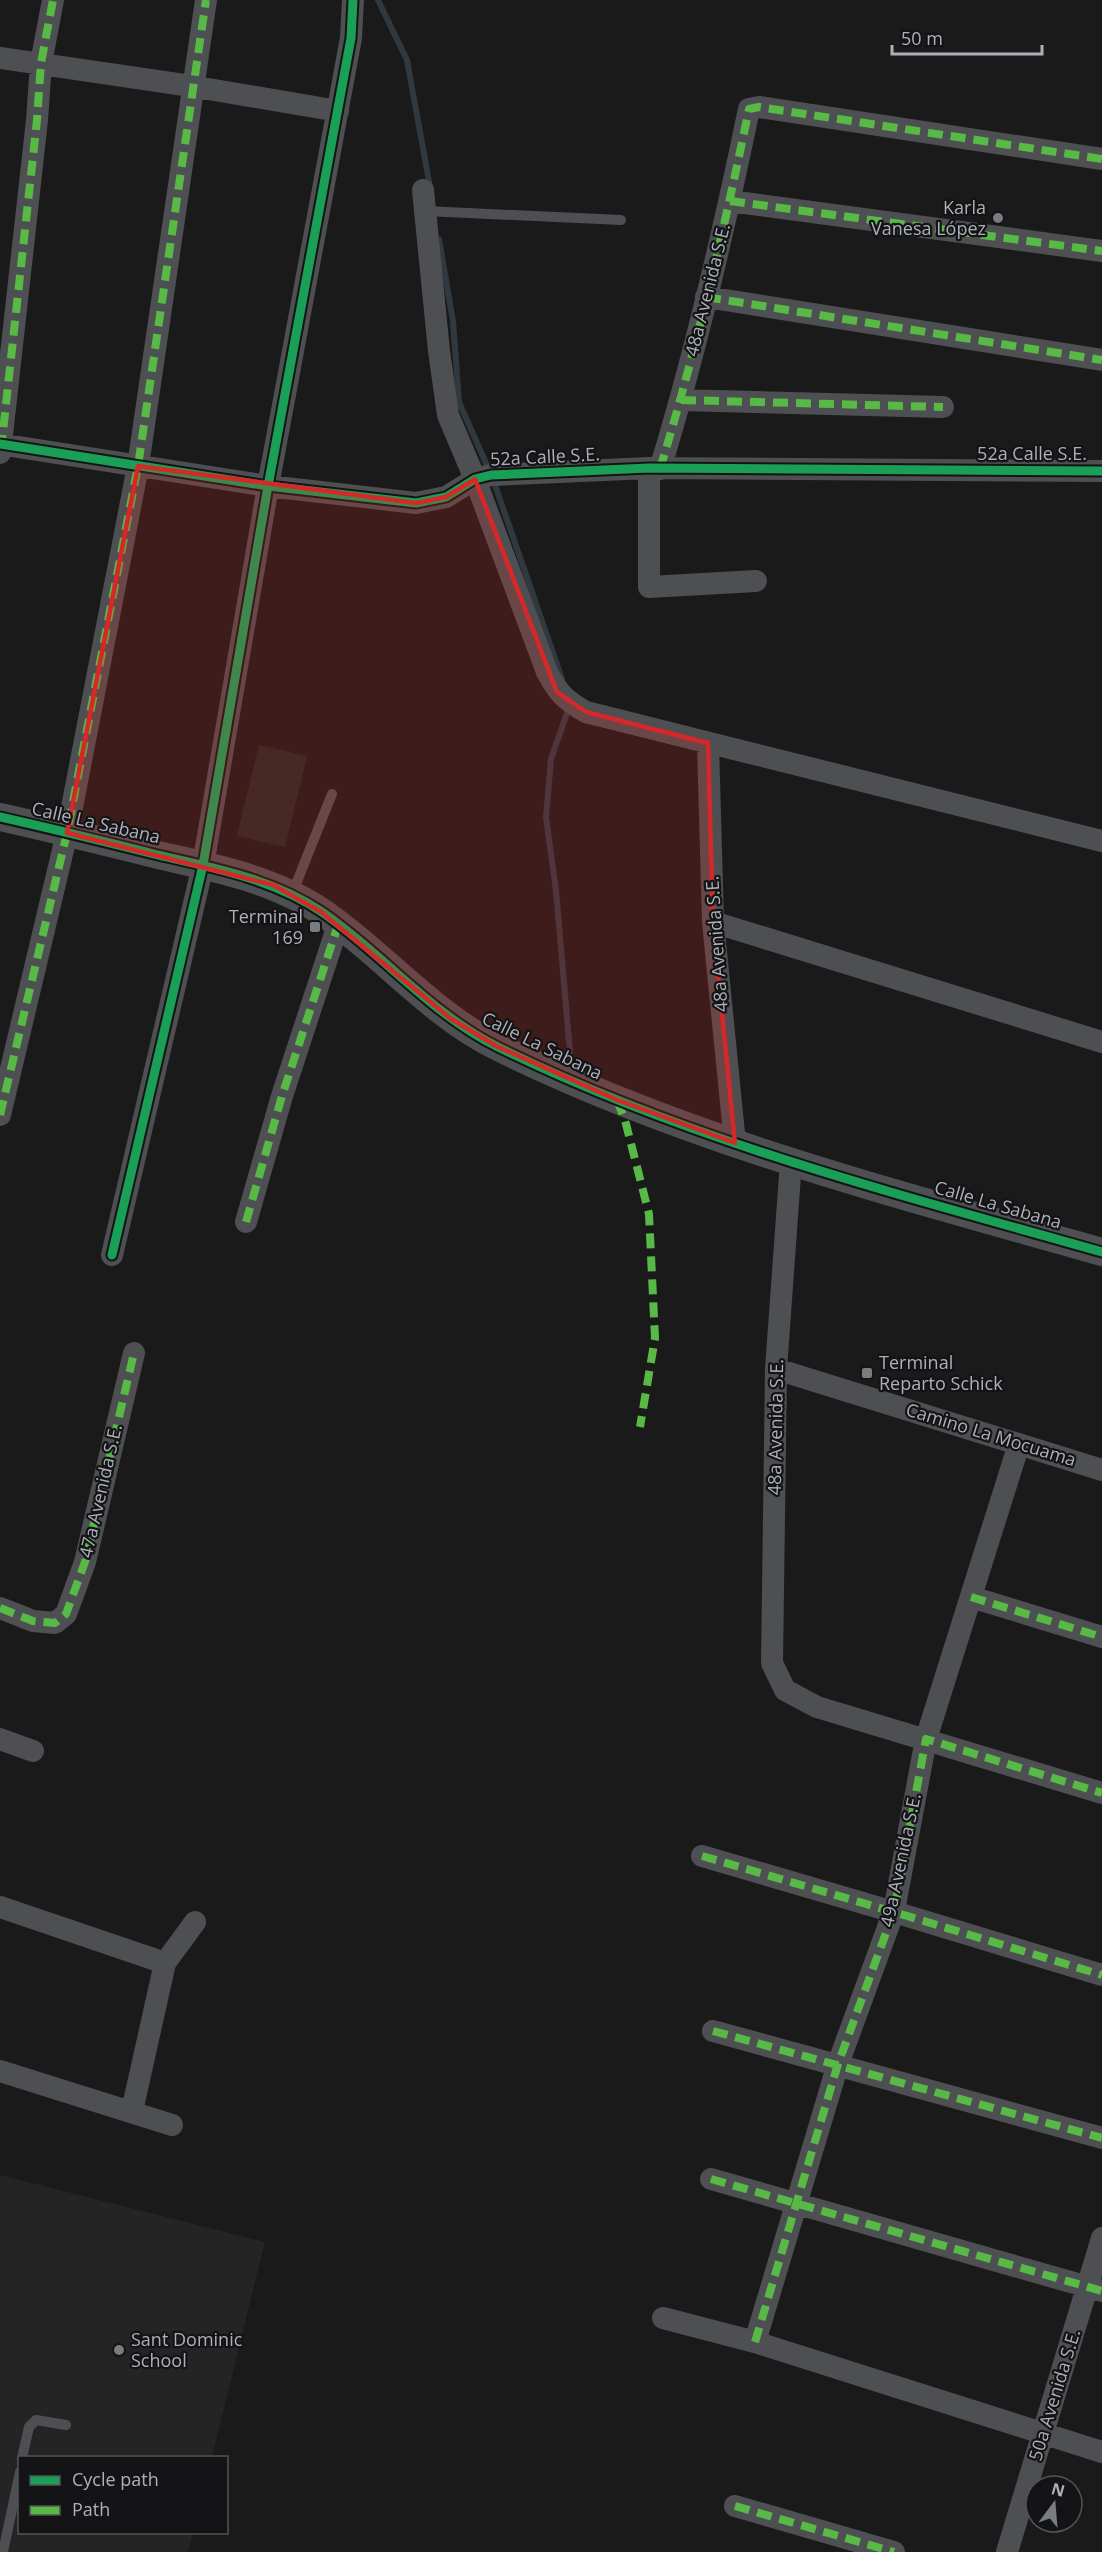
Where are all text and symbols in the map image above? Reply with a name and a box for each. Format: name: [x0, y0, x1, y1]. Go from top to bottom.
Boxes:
scale bar: [892, 18, 1042, 56]
text: 50 m: [901, 26, 943, 50]
place label: Karla Vanesa López: [871, 195, 986, 240]
marker: Karla Vanesa López: [991, 211, 1005, 225]
street label: 48a Avenida S.E.: [679, 221, 735, 359]
street label: 52a Calle S.E.: [489, 441, 600, 471]
street label: 52a Calle S.E.: [977, 441, 1087, 465]
street label: Calle La Sabana: [30, 796, 163, 848]
street label: 48a Avenida S.E.: [699, 875, 733, 1013]
place label: Terminal 169: [229, 904, 303, 949]
marker: Terminal 169: [308, 920, 322, 934]
street label: Calle La Sabana: [478, 1006, 607, 1085]
street label: Calle La Sabana: [932, 1174, 1065, 1234]
place label: Terminal Reparto Schick: [879, 1350, 1003, 1395]
street label: 48a Avenida S.E.: [762, 1359, 788, 1495]
marker: Terminal Reparto Schick: [860, 1366, 874, 1380]
street label: Camino La Mocuama: [903, 1397, 1079, 1471]
street label: 47a Avenida S.E.: [73, 1422, 127, 1560]
street label: 49a Avenida S.E.: [874, 1791, 926, 1929]
street label: 50a Avenida S.E.: [1023, 2326, 1085, 2463]
place label: Sant Dominic School: [131, 2327, 243, 2372]
marker: Sant Dominic School: [112, 2343, 126, 2357]
legend: [18, 2456, 228, 2534]
text: Cycle path: [72, 2467, 159, 2491]
north arrow: [1024, 2474, 1084, 2534]
text: N: [1049, 2477, 1067, 2502]
text: Path: [72, 2497, 110, 2521]

